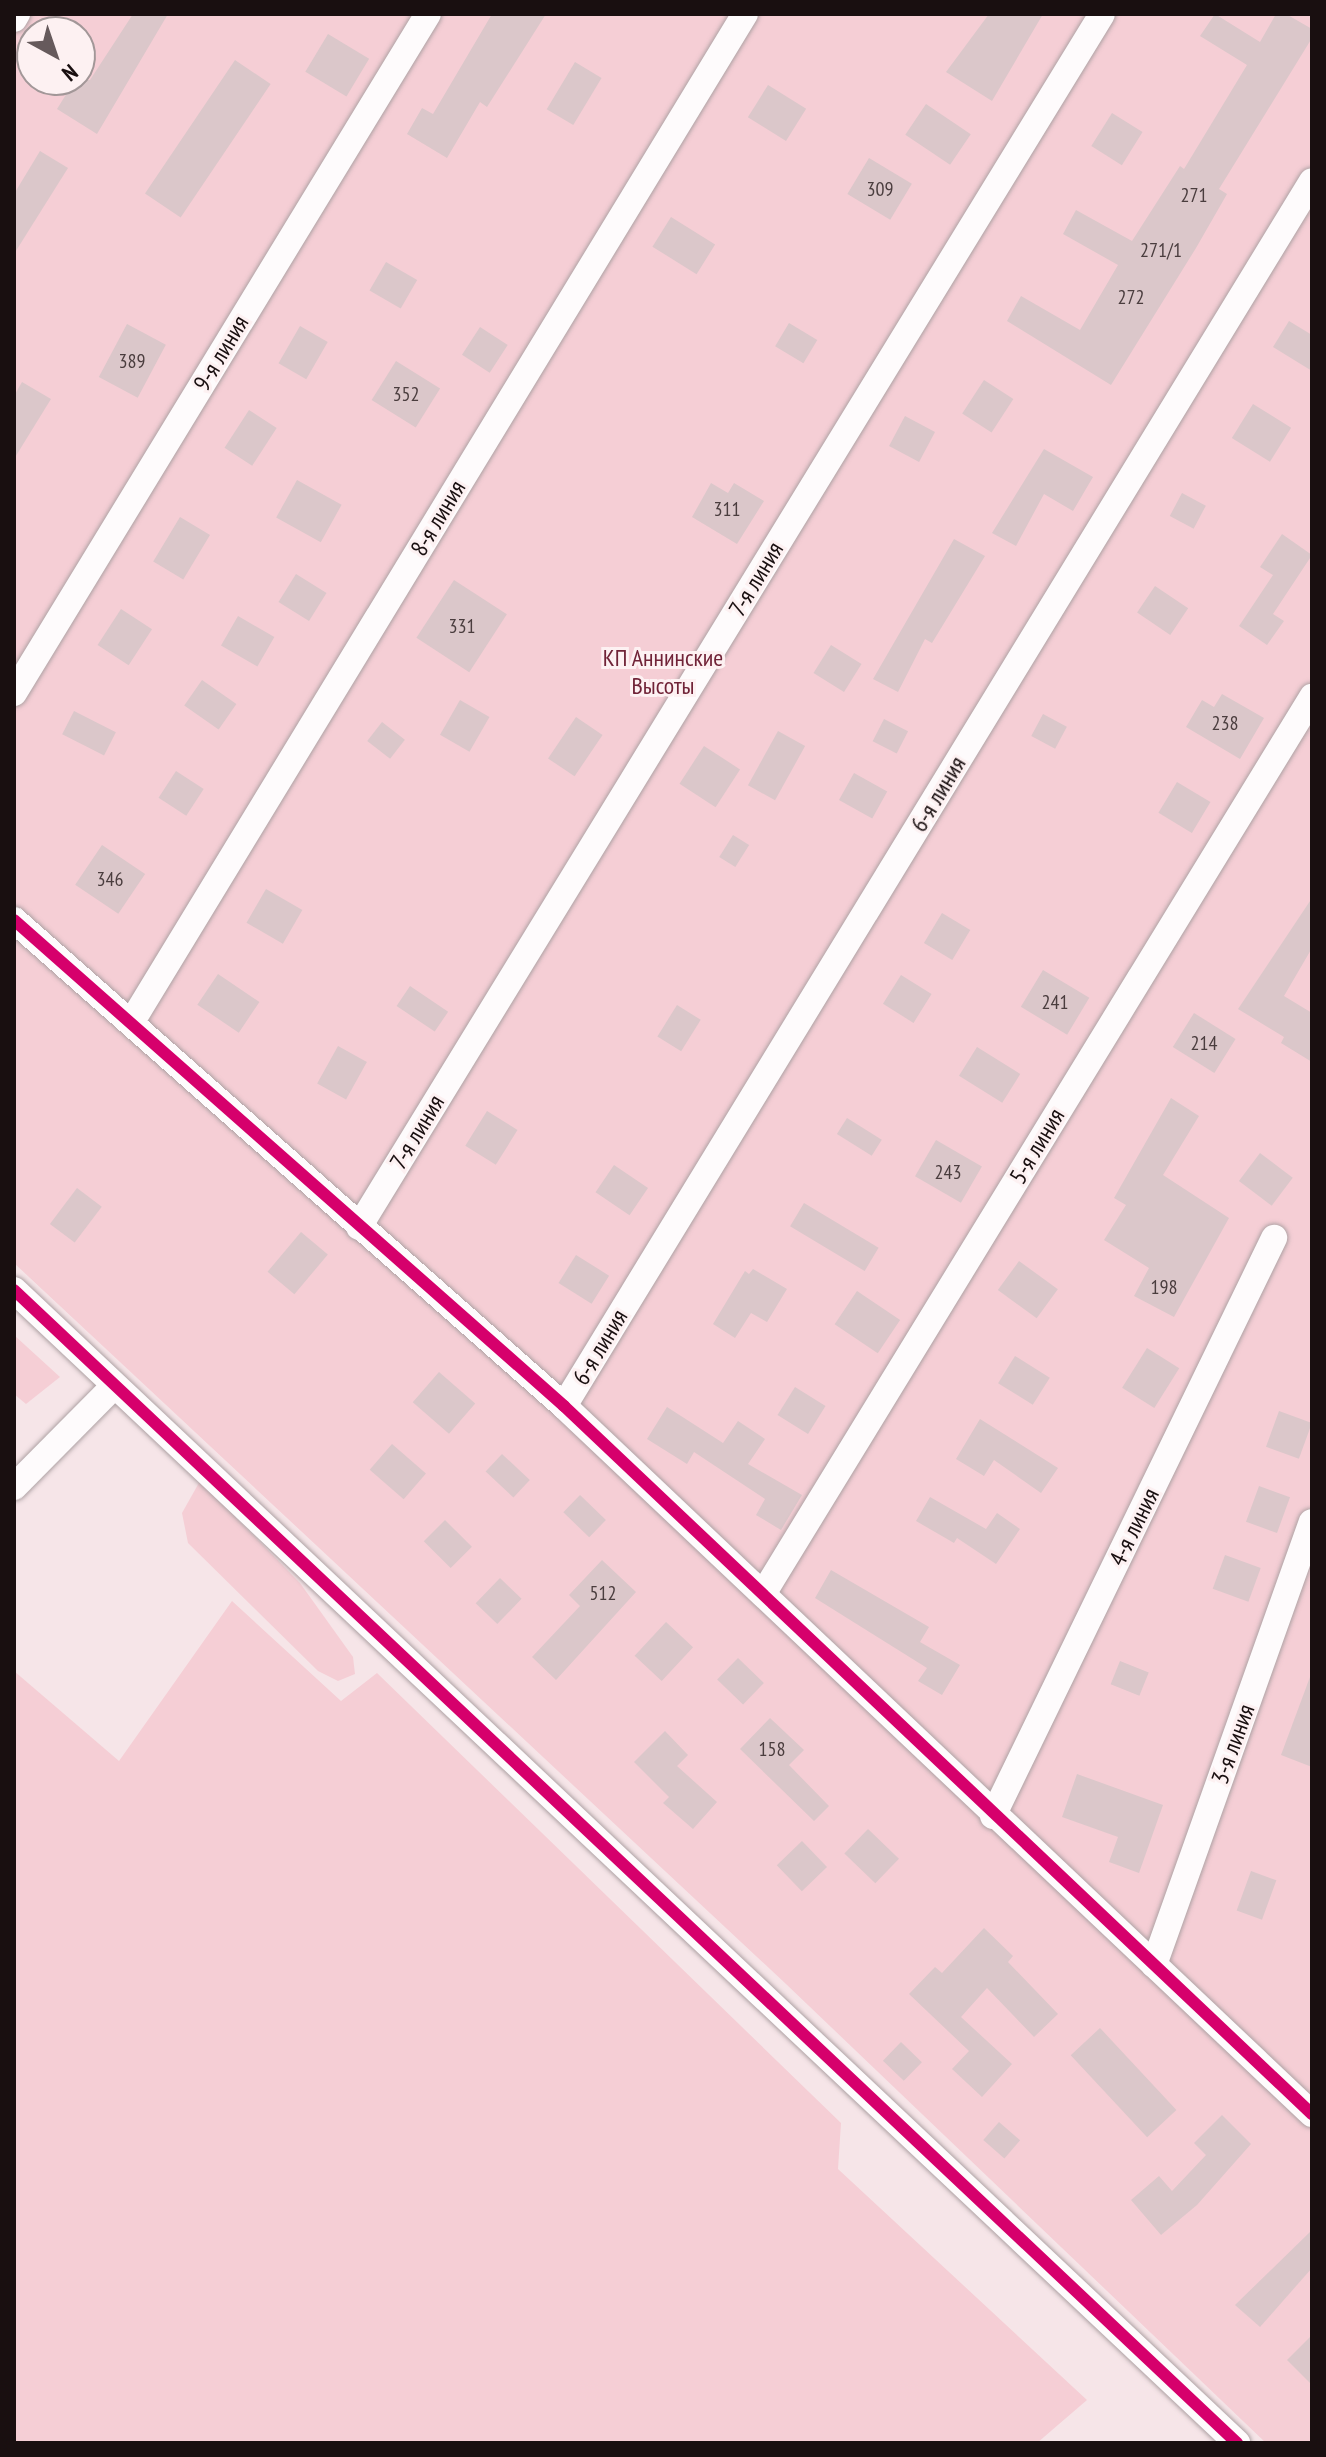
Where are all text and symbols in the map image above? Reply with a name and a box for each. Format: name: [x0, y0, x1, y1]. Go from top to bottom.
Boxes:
north arrow: [16, 16, 96, 96]
text: N: [57, 58, 84, 87]
house number: 309: [867, 177, 893, 201]
house number: 271: [1181, 183, 1207, 207]
house number: 271/1: [1140, 238, 1182, 262]
house number: 272: [1118, 285, 1144, 309]
street label: 9-я линия: [187, 310, 255, 396]
house number: 389: [119, 349, 145, 373]
house number: 352: [393, 382, 419, 406]
street label: 8-я линия: [404, 475, 472, 561]
house number: 311: [714, 497, 740, 521]
street label: 7-я линия: [723, 537, 789, 621]
house number: 331: [449, 614, 475, 638]
park label: КП Аннинские Высоты: [603, 644, 723, 700]
house number: 238: [1212, 711, 1238, 735]
street label: 6-я линия: [904, 751, 972, 837]
house number: 346: [97, 867, 123, 891]
house number: 241: [1042, 990, 1068, 1014]
house number: 214: [1191, 1031, 1217, 1055]
street label: 7-я линия: [384, 1090, 450, 1174]
street label: 5-я линия: [1003, 1103, 1071, 1189]
house number: 243: [935, 1160, 961, 1184]
house number: 198: [1151, 1275, 1177, 1299]
street label: 6-я линия: [566, 1304, 634, 1390]
street label: 4-я линия: [1103, 1484, 1165, 1570]
house number: 512: [590, 1581, 616, 1605]
street label: 3-я линия: [1205, 1700, 1261, 1788]
house number: 158: [759, 1737, 785, 1761]

